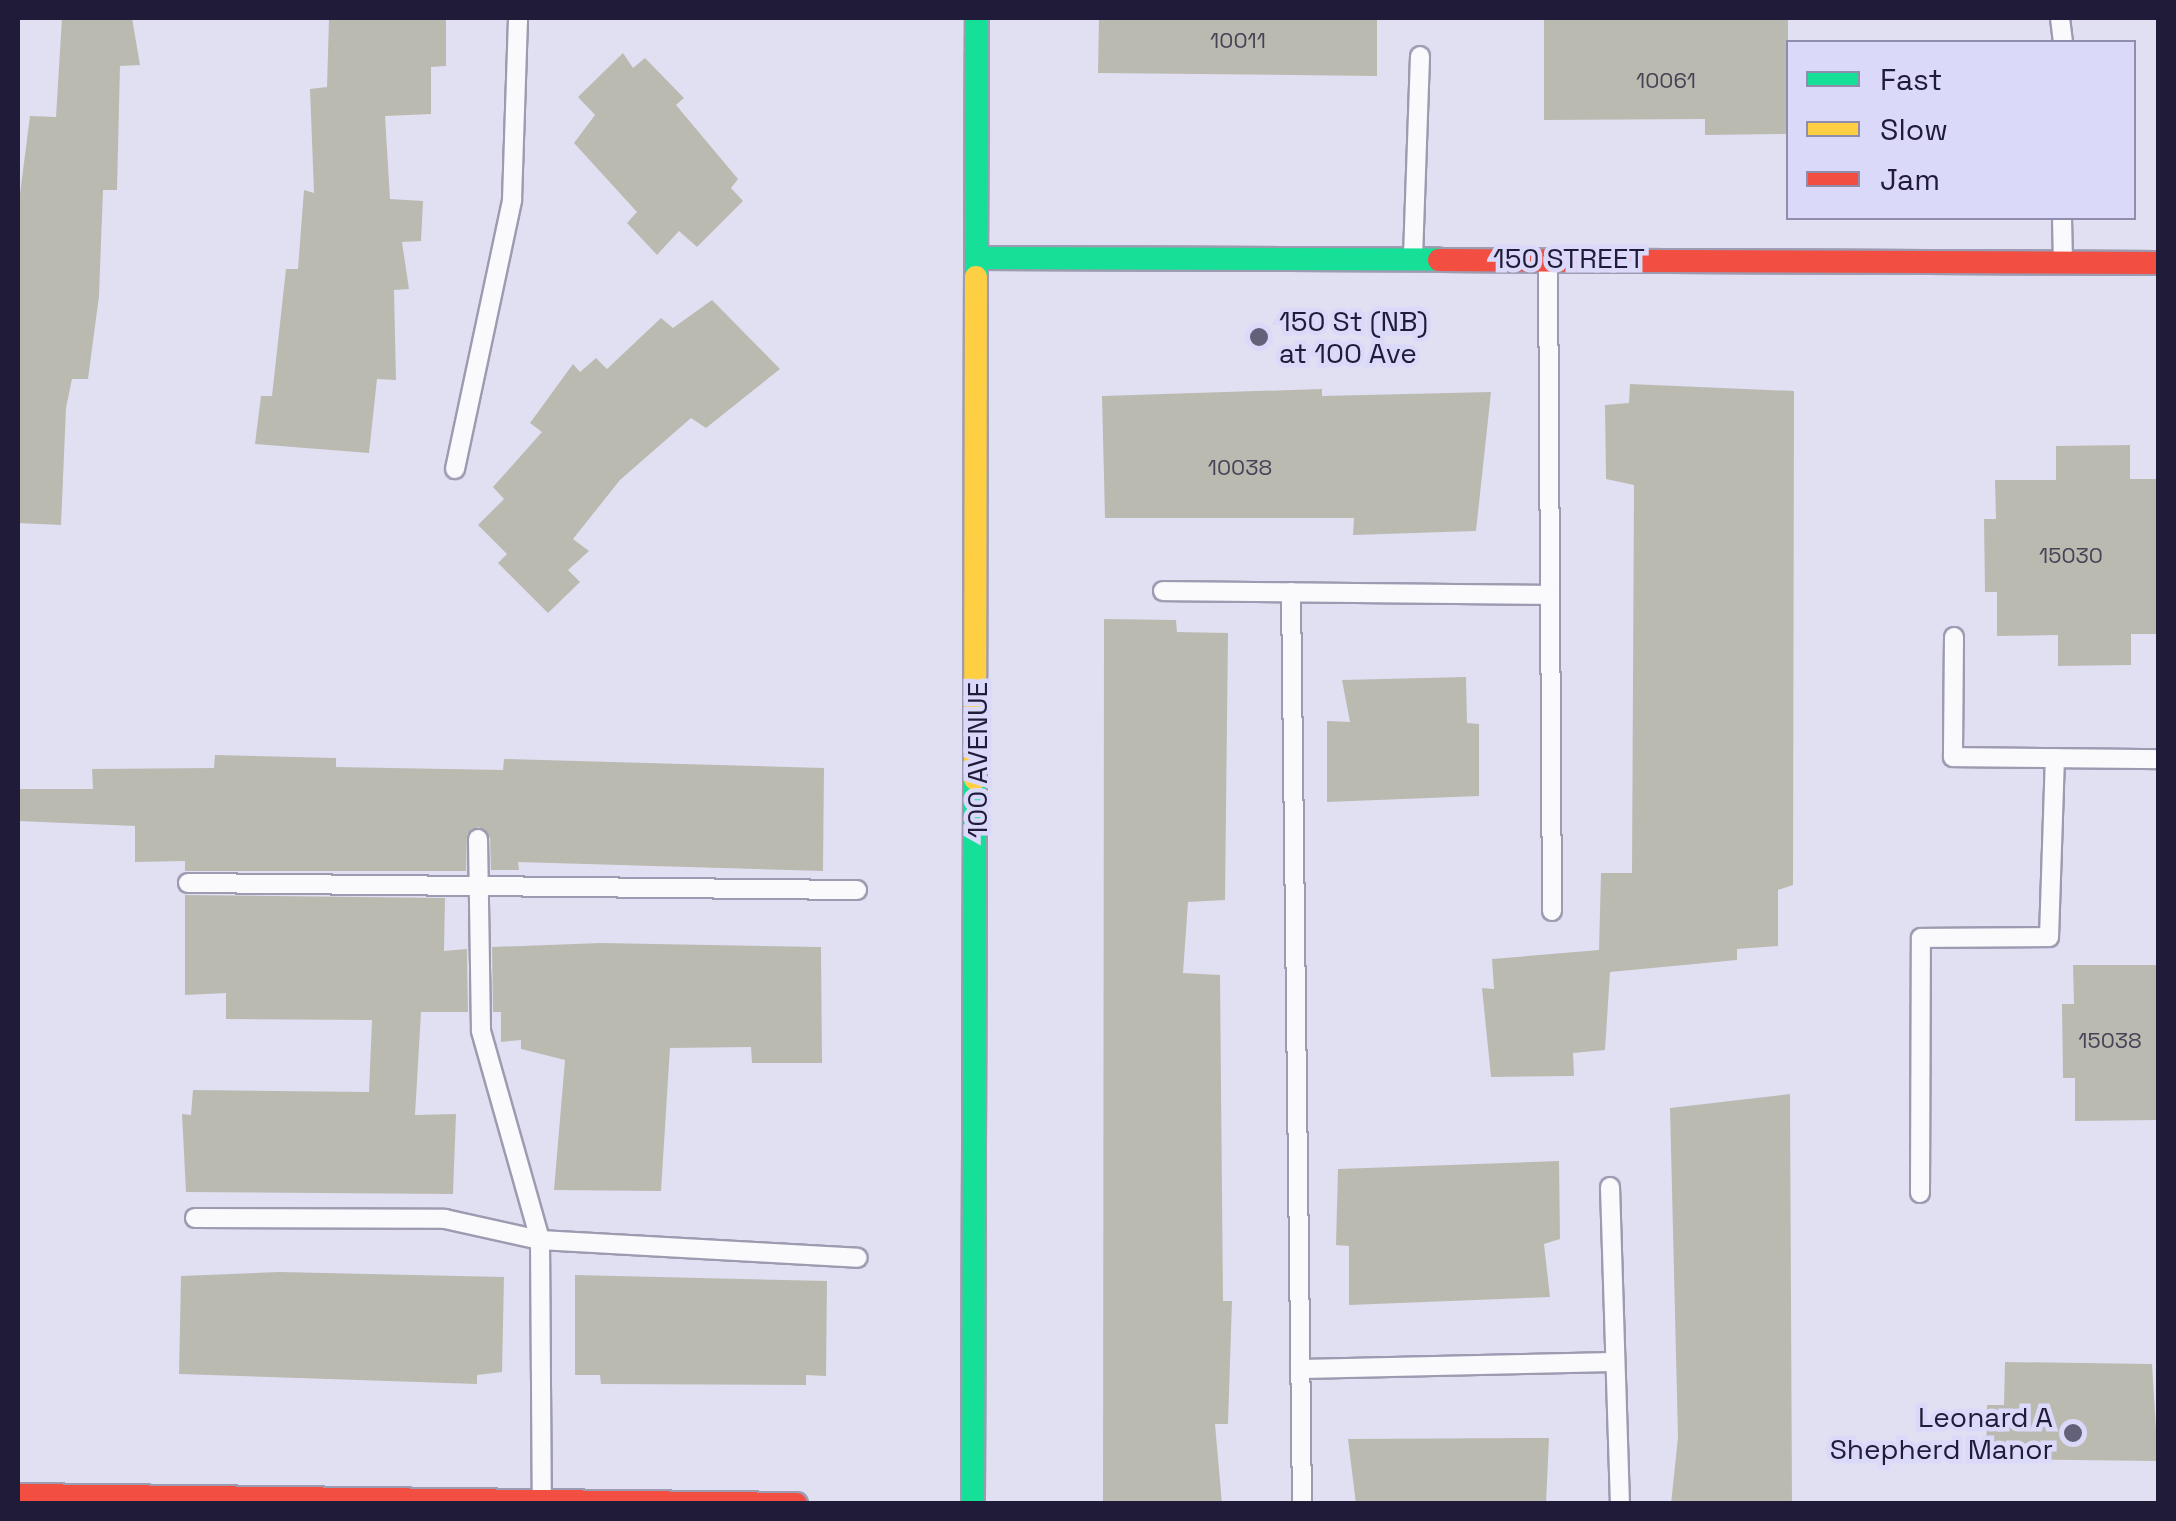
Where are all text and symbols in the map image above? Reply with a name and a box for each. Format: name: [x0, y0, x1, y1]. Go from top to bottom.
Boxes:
house number: 10011: [1210, 28, 1266, 54]
legend: [1786, 40, 2136, 220]
text: Fast: [1880, 60, 1942, 99]
house number: 10061: [1636, 68, 1696, 94]
text: Slow: [1880, 110, 1948, 149]
text: Jam: [1880, 160, 1940, 199]
street label: 150 STREET: [1493, 241, 1645, 275]
place label: 150 St (NB) at 100 Ave: [1279, 304, 1428, 370]
marker: 150 St (NB) at 100 Ave: [1248, 326, 1270, 348]
house number: 10038: [1208, 455, 1272, 481]
house number: 15030: [2039, 543, 2103, 569]
street label: 100 AVENUE: [960, 681, 994, 839]
house number: 15038: [2078, 1028, 2142, 1054]
place label: Leonard A Shepherd Manor: [1830, 1400, 2053, 1466]
marker: Leonard A Shepherd Manor: [2062, 1422, 2084, 1444]

